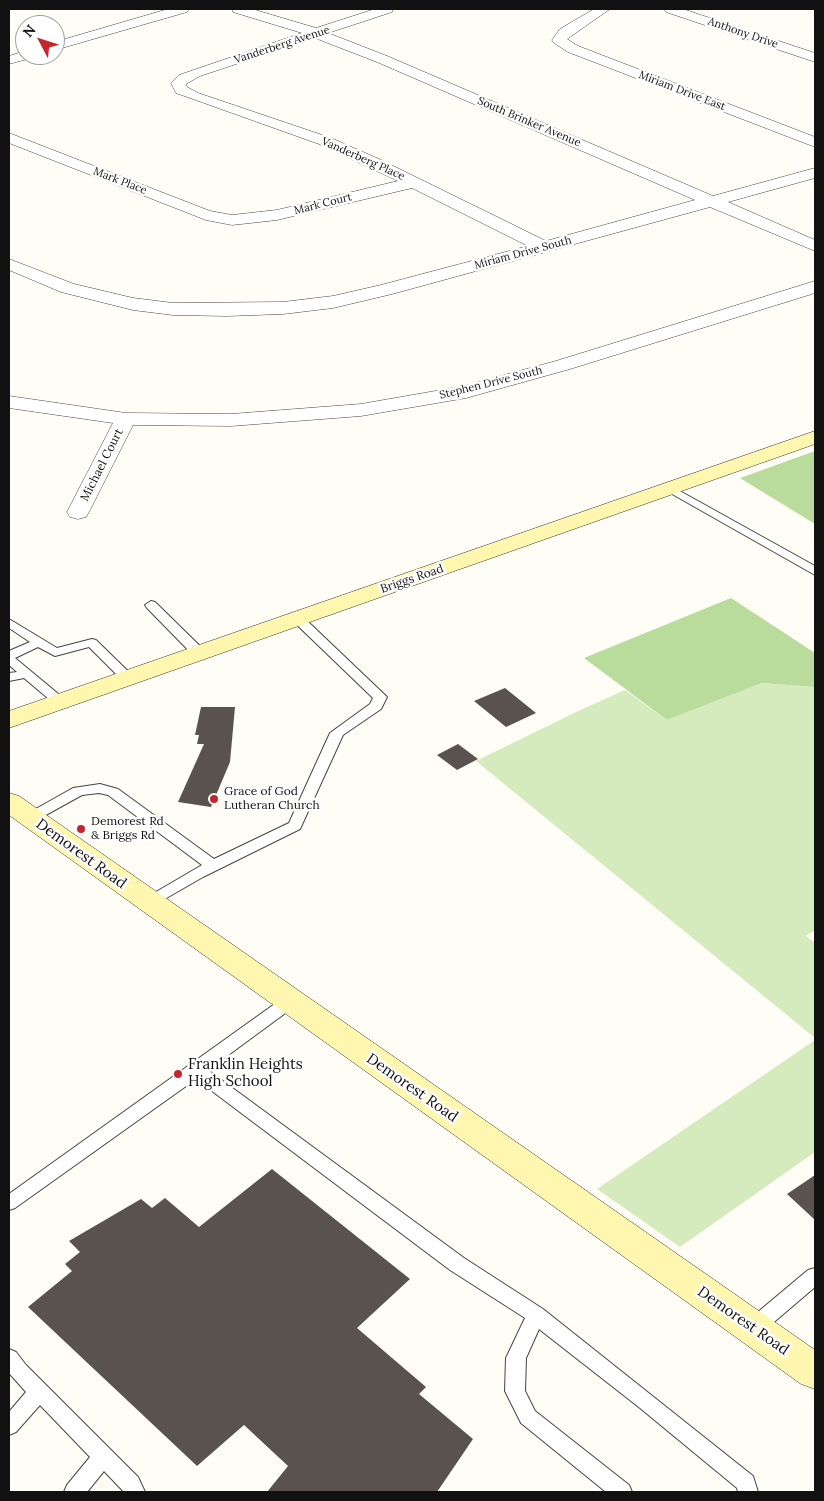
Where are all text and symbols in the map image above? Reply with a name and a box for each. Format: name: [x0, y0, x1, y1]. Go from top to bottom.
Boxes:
north arrow: [15, 15, 65, 65]
street label: Anthony Drive: [706, 15, 780, 51]
text: N: [19, 21, 40, 41]
street label: Vanderberg Avenue: [232, 23, 332, 67]
street label: Miriam Drive East: [637, 68, 727, 114]
street label: South Brinker Avenue: [475, 94, 583, 150]
street label: Vanderberg Place: [319, 135, 407, 183]
street label: Mark Place: [91, 165, 149, 197]
street label: Mark Court: [293, 190, 353, 218]
street label: Miriam Drive South: [473, 234, 573, 272]
street label: Stephen Drive South: [438, 364, 544, 402]
street label: Michael Court: [78, 426, 126, 504]
street label: Briggs Road: [379, 561, 445, 597]
place label: Grace of God Lutheran Church: [224, 785, 320, 813]
marker: Grace of God Lutheran Church: [208, 793, 220, 805]
street label: Demorest Road: [32, 815, 130, 893]
place label: Demorest Rd & Briggs Rd: [91, 815, 164, 843]
marker: Demorest Rd & Briggs Rd: [75, 823, 87, 835]
street label: Demorest Road: [363, 1050, 461, 1126]
place label: Franklin Heights High School: [188, 1056, 303, 1091]
marker: Franklin Heights High School: [172, 1068, 184, 1080]
street label: Demorest Road: [694, 1283, 792, 1359]

